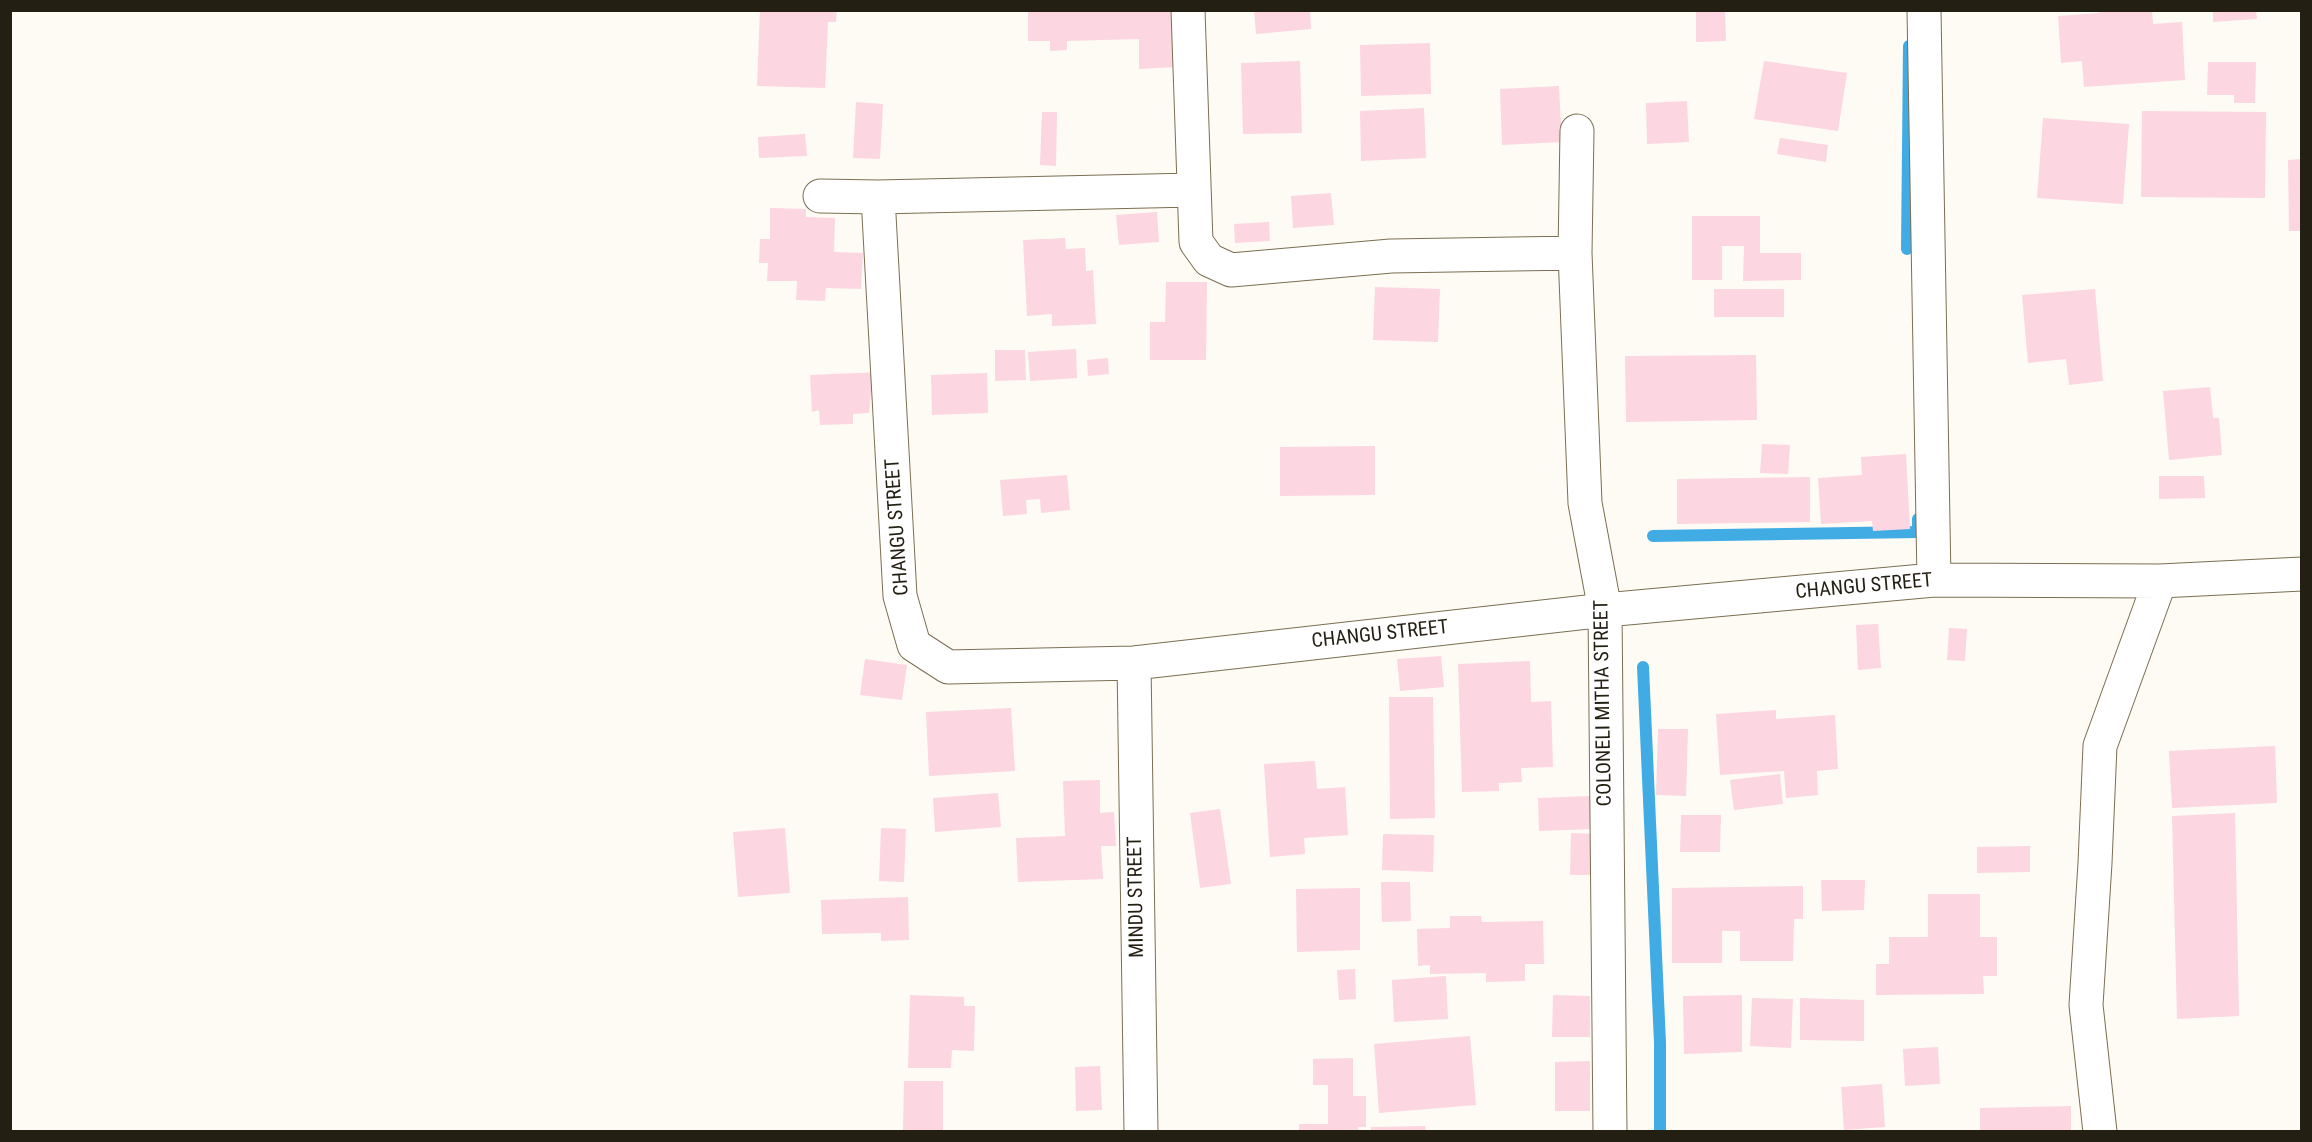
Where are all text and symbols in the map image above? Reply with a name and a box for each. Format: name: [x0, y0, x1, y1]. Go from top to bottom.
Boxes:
street label: CHANGU STREET: [881, 458, 915, 596]
street label: CHANGU STREET: [1795, 569, 1933, 605]
street label: COLONELI MITHA STREET: [1590, 600, 1618, 806]
street label: CHANGU STREET: [1310, 616, 1450, 654]
street label: MINDU STREET: [1124, 836, 1150, 958]

